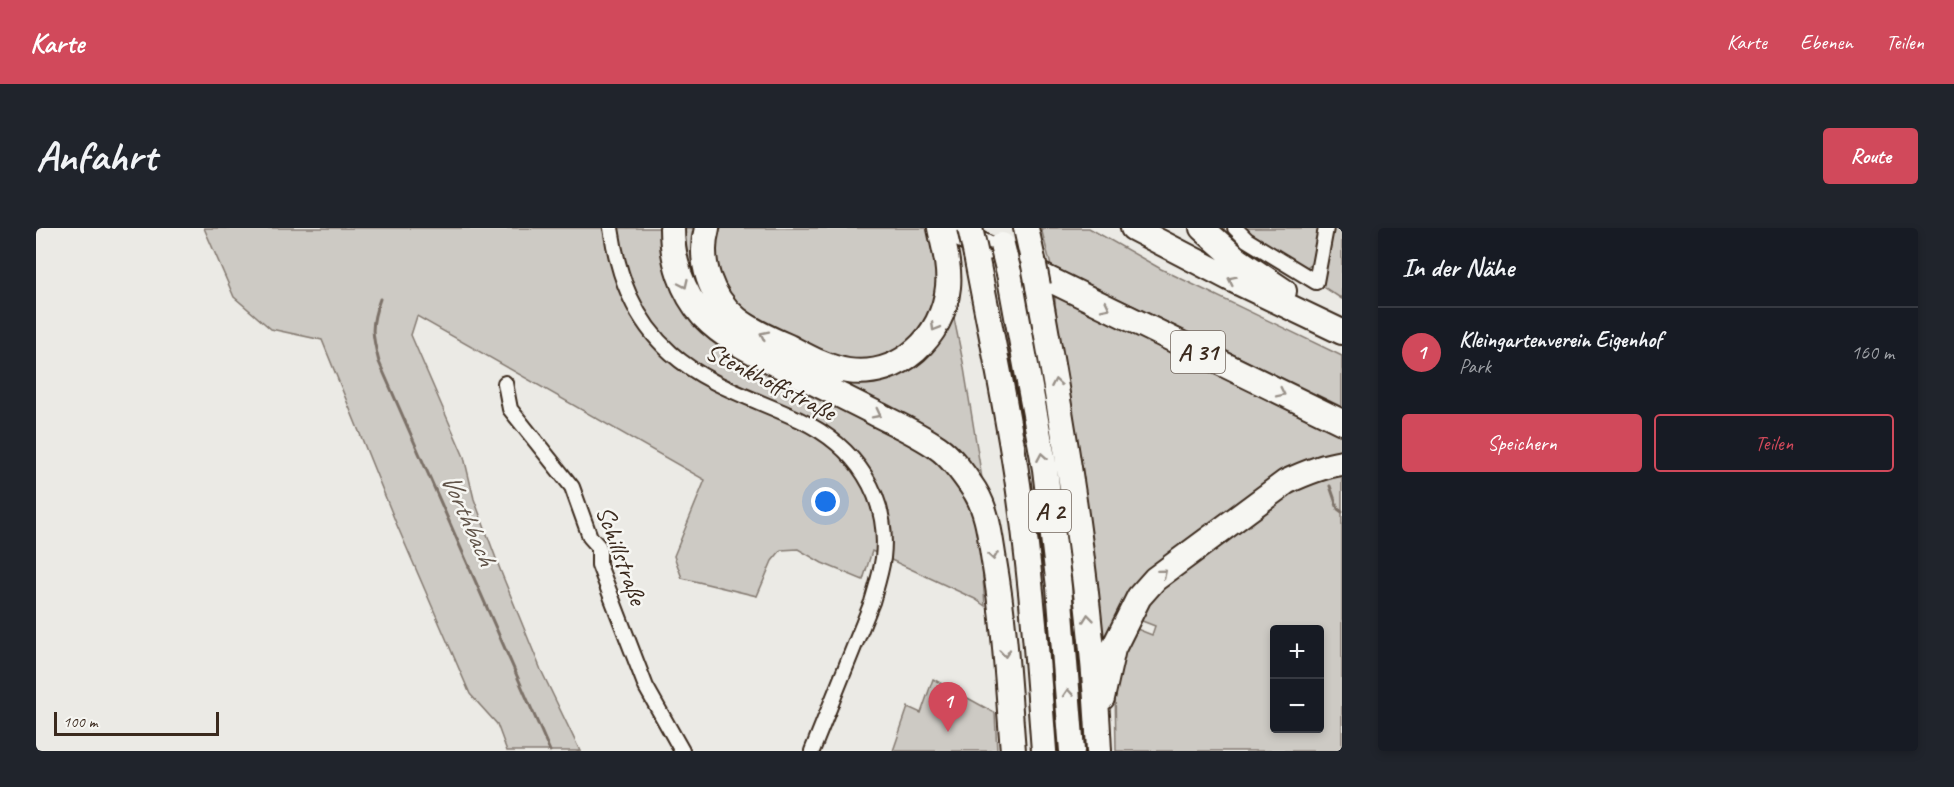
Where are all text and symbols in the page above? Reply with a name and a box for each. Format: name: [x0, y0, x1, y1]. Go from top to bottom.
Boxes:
text: Karte: [30, 25, 84, 60]
text: Karte: [1727, 29, 1767, 55]
text: Ebenen: [1800, 29, 1853, 55]
text: Teilen: [1886, 29, 1924, 55]
button: Route: [1823, 128, 1918, 184]
text: Anfahrt: [36, 130, 156, 183]
text: In der Nähe: [1402, 251, 1514, 284]
one-way arrow: [1228, 275, 1239, 287]
one-way arrow: [676, 278, 688, 289]
one-way arrow: [1100, 300, 1111, 312]
one-way arrow: [931, 321, 942, 331]
text: Kleingartenverein Eigenhof: [1459, 326, 1662, 354]
one-way arrow: [759, 331, 770, 343]
road number: A 31: [1171, 331, 1225, 373]
street label: Stenkhoffstraße: [700, 335, 844, 430]
text: 1: [1417, 340, 1426, 365]
text: 160 m: [1851, 340, 1894, 365]
text: Park: [1459, 354, 1491, 379]
one-way arrow: [1050, 379, 1063, 389]
one-way arrow: [1275, 385, 1286, 397]
one-way arrow: [870, 406, 881, 418]
button: Speichern: [1402, 414, 1642, 472]
button: Teilen: [1654, 414, 1894, 472]
one-way arrow: [1037, 452, 1049, 462]
water label: Vorthbach: [434, 468, 505, 572]
your location: [811, 487, 840, 516]
road number: A 2: [1029, 490, 1071, 532]
street label: Schillstraße: [588, 501, 655, 612]
one-way arrow: [987, 551, 999, 560]
one-way arrow: [1156, 569, 1167, 580]
one-way arrow: [1082, 614, 1095, 623]
map controls: [1270, 625, 1324, 733]
button: +: [1270, 625, 1324, 679]
one-way arrow: [998, 648, 1011, 657]
button: −: [1270, 679, 1324, 733]
pin: 1: [928, 682, 968, 732]
one-way arrow: [1062, 688, 1075, 697]
scale bar: [54, 709, 219, 736]
text: 100 m: [63, 712, 97, 732]

